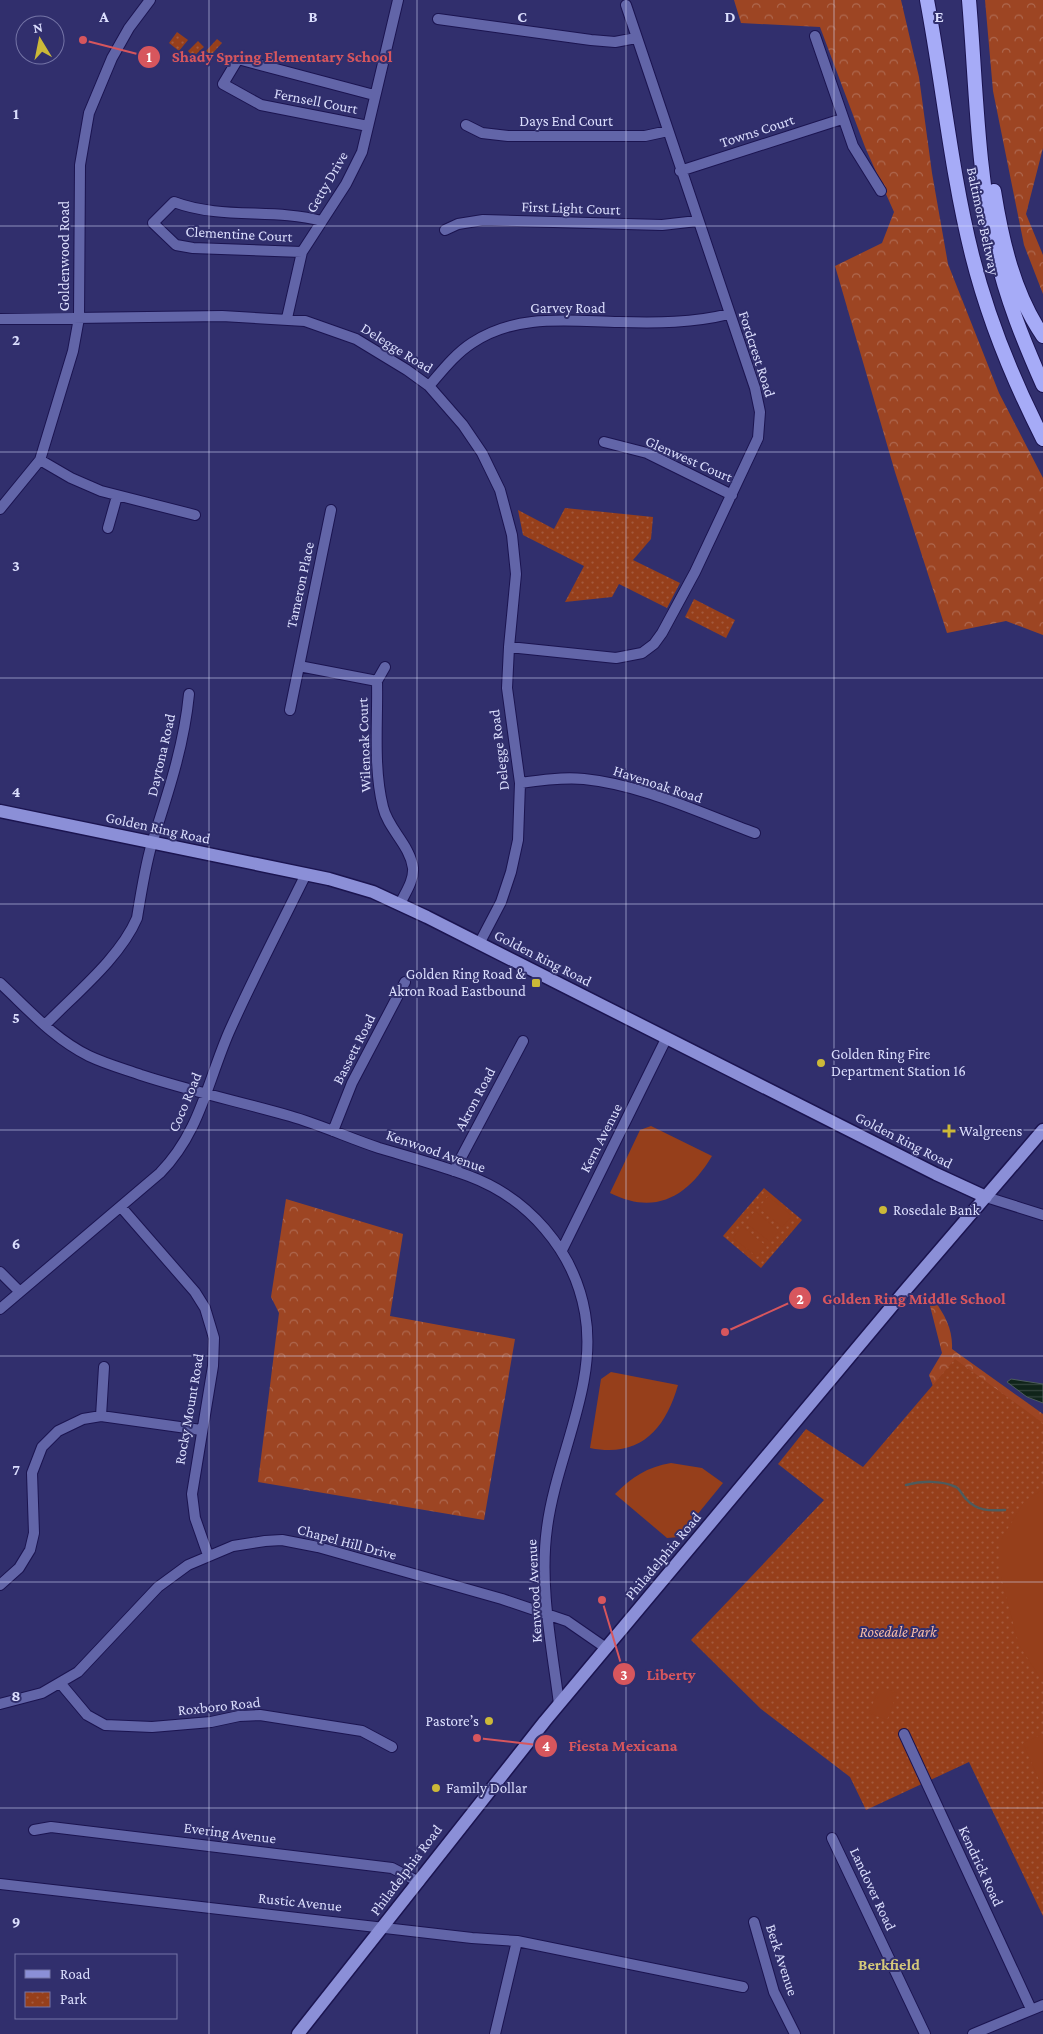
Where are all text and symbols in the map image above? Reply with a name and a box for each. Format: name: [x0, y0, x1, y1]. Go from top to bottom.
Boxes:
text: A: [98, 8, 109, 25]
text: B: [308, 8, 318, 25]
text: C: [517, 8, 527, 25]
text: D: [724, 8, 736, 25]
text: E: [934, 8, 944, 25]
north arrow: [15, 15, 65, 65]
text: N: [32, 18, 44, 36]
callout: Shady Spring Elementary School: [137, 41, 402, 72]
text: Shady Spring Elementary School: [172, 48, 393, 65]
text: 1: [146, 49, 152, 65]
street label: Fernsell Court: [273, 85, 360, 117]
text: 1: [13, 105, 19, 122]
street label: Towns Court: [718, 111, 797, 151]
street label: Days End Court: [519, 113, 614, 130]
street label: Getty Drive: [303, 148, 352, 216]
street label: Baltimore Beltway: [963, 165, 1002, 277]
street label: First Light Court: [521, 198, 622, 219]
street label: Goldenwood Road: [56, 201, 72, 311]
street label: Clementine Court: [185, 223, 294, 245]
street label: Garvey Road: [530, 300, 606, 317]
street label: Fordcrest Road: [736, 309, 778, 399]
street label: Delegge Road: [358, 320, 436, 377]
text: 2: [12, 331, 20, 348]
street label: Glenwest Court: [643, 433, 736, 486]
street label: Tameron Place: [283, 540, 317, 630]
text: 3: [12, 557, 20, 574]
street label: Wilenoak Court: [354, 696, 374, 793]
street label: Delegge Road: [486, 708, 513, 791]
street label: Daytona Road: [144, 712, 179, 798]
street label: Havenoak Road: [611, 762, 705, 806]
text: 4: [12, 783, 21, 800]
street label: Golden Ring Road: [104, 809, 212, 848]
street label: Golden Ring Road: [491, 927, 594, 990]
place label: Golden Ring Road & Akron Road Eastbound: [389, 966, 527, 999]
marker: Golden Ring Road & Akron Road Eastbound: [530, 977, 542, 989]
text: 5: [12, 1009, 20, 1026]
street label: Bassett Road: [329, 1011, 379, 1087]
place label: Golden Ring Fire Department Station 16: [831, 1046, 966, 1080]
marker: Golden Ring Fire Department Station 16: [815, 1057, 827, 1069]
street label: Akron Road: [452, 1065, 498, 1133]
street label: Coco Road: [165, 1070, 205, 1134]
street label: Kern Avenue: [577, 1100, 625, 1175]
street label: Golden Ring Road: [852, 1109, 955, 1172]
place label: Walgreens: [959, 1123, 1022, 1140]
marker: Walgreens: [943, 1125, 955, 1137]
street label: Kenwood Avenue: [384, 1127, 488, 1176]
place label: Rosedale Bank: [893, 1202, 980, 1218]
marker: Rosedale Bank: [877, 1204, 889, 1216]
text: 6: [12, 1235, 20, 1252]
callout: Golden Ring Middle School: [788, 1283, 1016, 1314]
text: Golden Ring Middle School: [822, 1290, 1006, 1307]
text: 2: [796, 1291, 804, 1307]
street label: Rocky Mount Road: [171, 1352, 208, 1466]
text: 7: [12, 1461, 20, 1478]
street label: Philadelphia Road: [622, 1509, 705, 1603]
street label: Chapel Hill Drive: [295, 1521, 399, 1564]
street label: Kenwood Avenue: [523, 1538, 545, 1643]
park label: Rosedale Park: [859, 1624, 938, 1640]
callout: Liberty: [612, 1659, 706, 1690]
text: Liberty: [646, 1666, 696, 1683]
text: 3: [620, 1667, 628, 1683]
text: 8: [11, 1687, 21, 1704]
street label: Roxboro Road: [177, 1694, 261, 1718]
place label: Pastore’s: [425, 1713, 479, 1729]
marker: Pastore’s: [483, 1715, 495, 1727]
callout: Fiesta Mexicana: [534, 1730, 688, 1761]
text: Fiesta Mexicana: [568, 1737, 678, 1754]
text: 4: [542, 1738, 550, 1754]
place label: Family Dollar: [446, 1780, 528, 1797]
marker: Family Dollar: [430, 1782, 442, 1794]
street label: Evering Avenue: [183, 1819, 277, 1848]
street label: Philadelphia Road: [367, 1822, 446, 1919]
street label: Kendrick Road: [955, 1823, 1007, 1909]
street label: Landover Road: [847, 1845, 899, 1933]
street label: Rustic Avenue: [257, 1890, 343, 1914]
text: 9: [12, 1913, 20, 1930]
street label: Berk Avenue: [763, 1922, 801, 1998]
legend: [15, 1954, 178, 2019]
district label: Berkfield: [858, 1956, 920, 1973]
text: Road: [60, 1966, 91, 1982]
text: Park: [60, 1991, 87, 2007]

